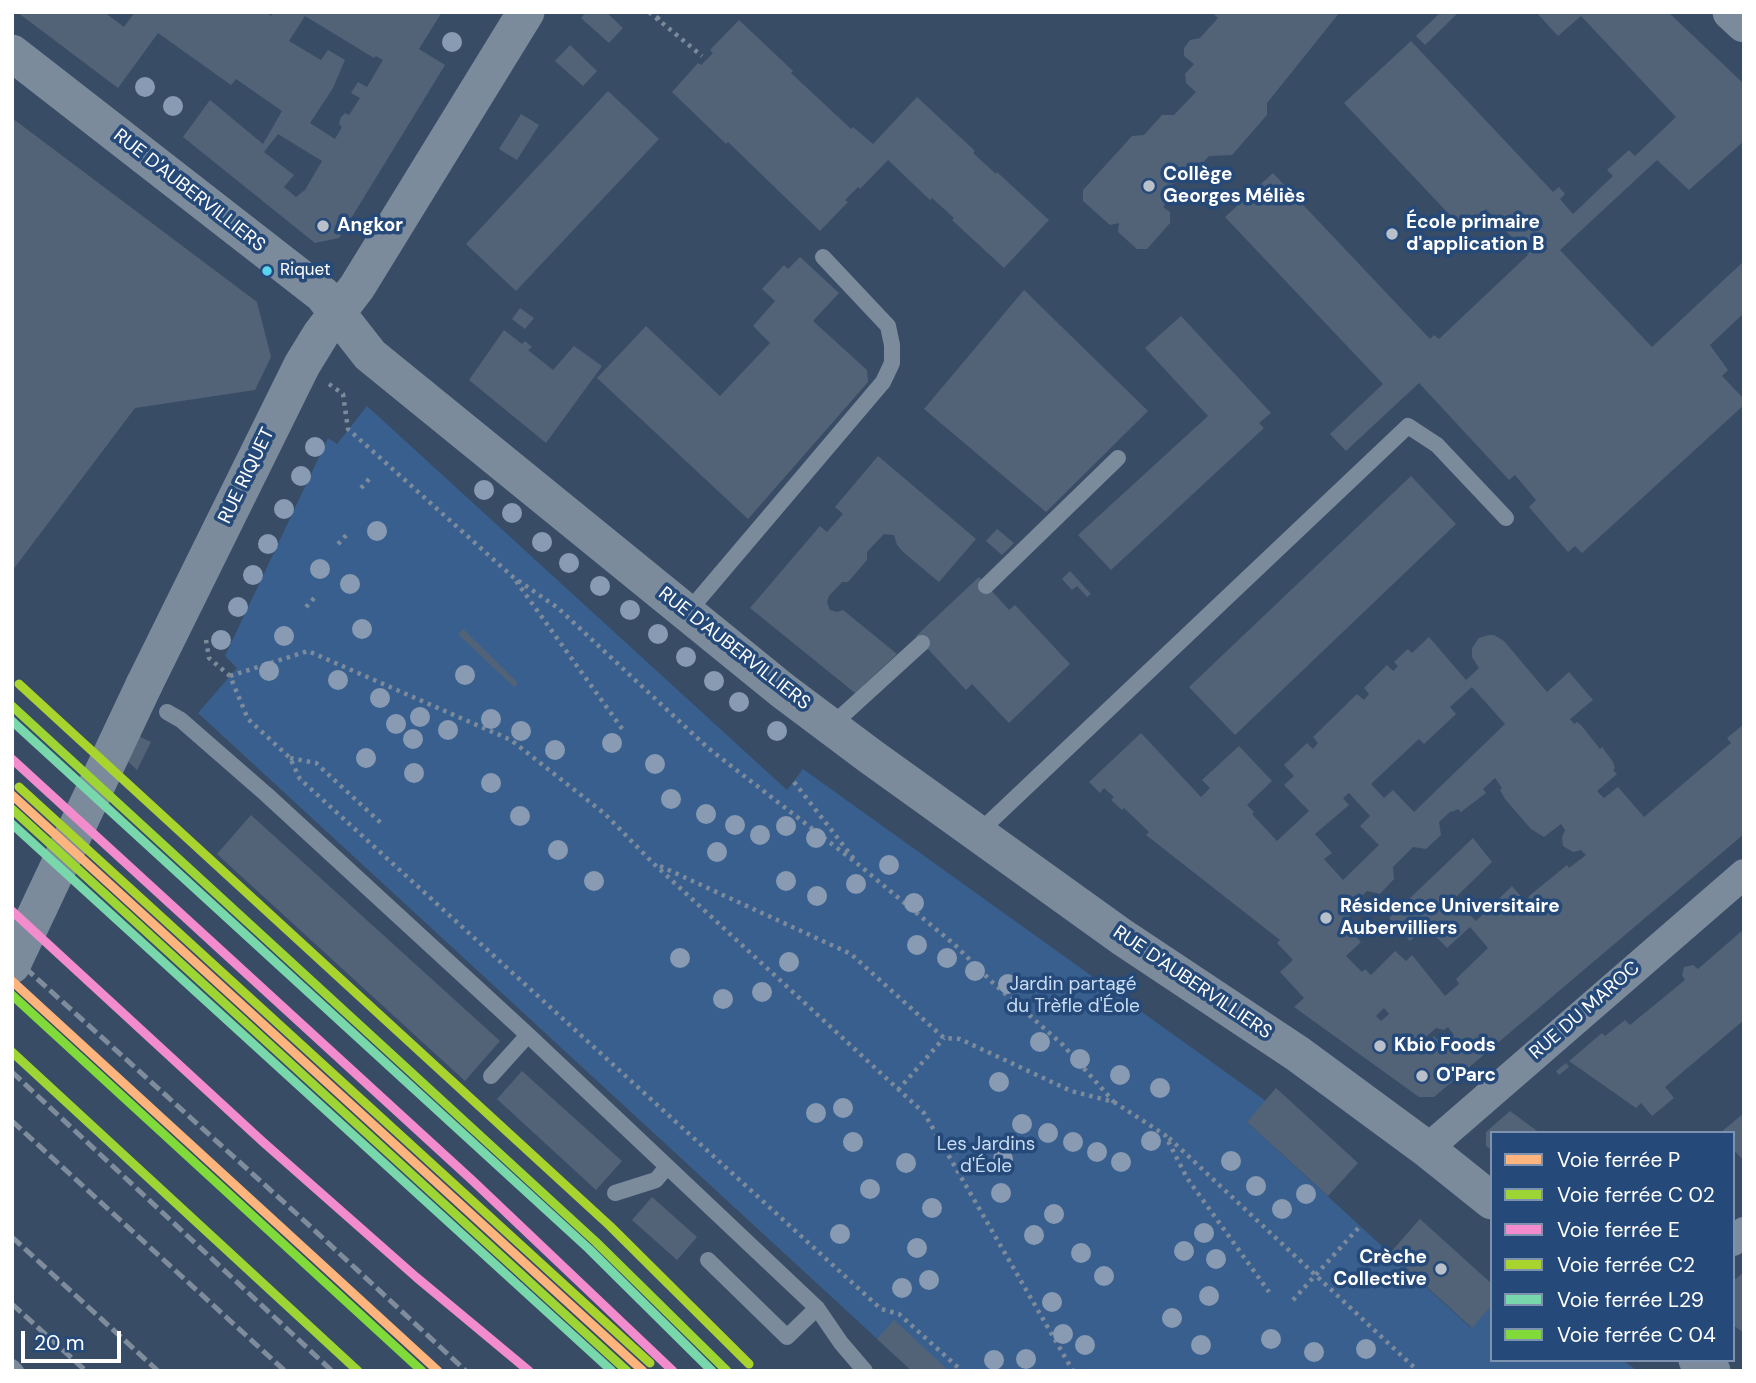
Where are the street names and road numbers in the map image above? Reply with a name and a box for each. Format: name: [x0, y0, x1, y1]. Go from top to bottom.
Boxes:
street label: RUE D'AUBERVILLIERS: [108, 125, 270, 257]
street label: RUE RIQUET: [214, 424, 280, 528]
street label: RUE D'AUBERVILLIERS: [653, 583, 815, 715]
street label: RUE D'AUBERVILLIERS: [1108, 921, 1276, 1045]
street label: RUE DU MAROC: [1525, 957, 1645, 1065]

